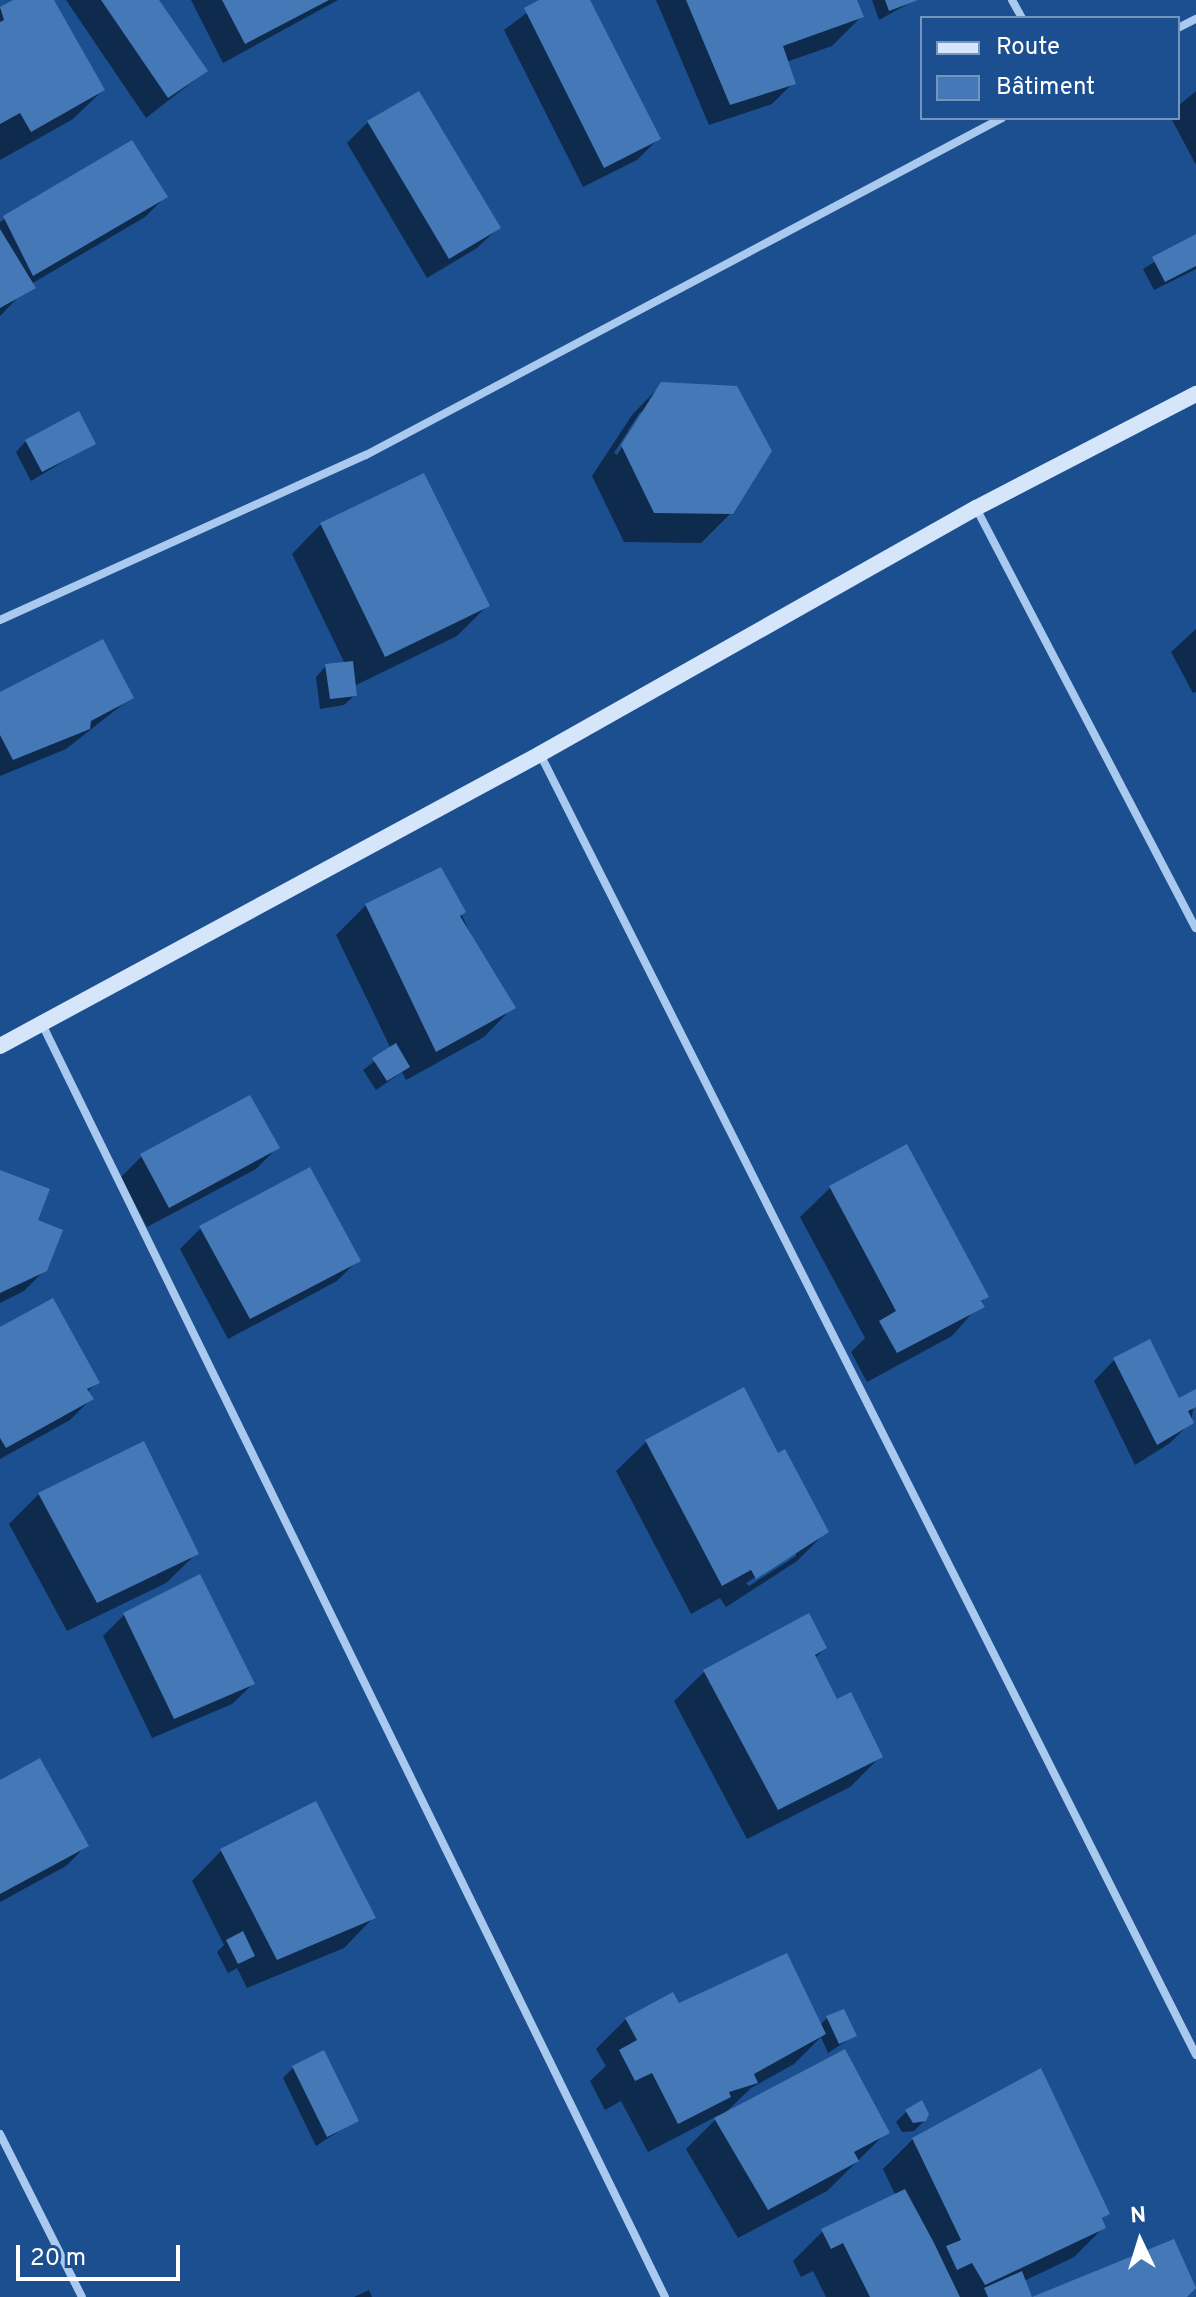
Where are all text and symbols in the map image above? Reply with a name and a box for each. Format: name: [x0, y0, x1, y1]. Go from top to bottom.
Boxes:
legend: [920, 16, 1180, 120]
text: Route: [996, 33, 1060, 63]
text: Bâtiment: [996, 73, 1095, 103]
north arrow: [1100, 2201, 1180, 2281]
text: N: [1129, 2203, 1147, 2231]
scale bar: [20, 2229, 184, 2279]
text: 20 m: [30, 2244, 86, 2274]

